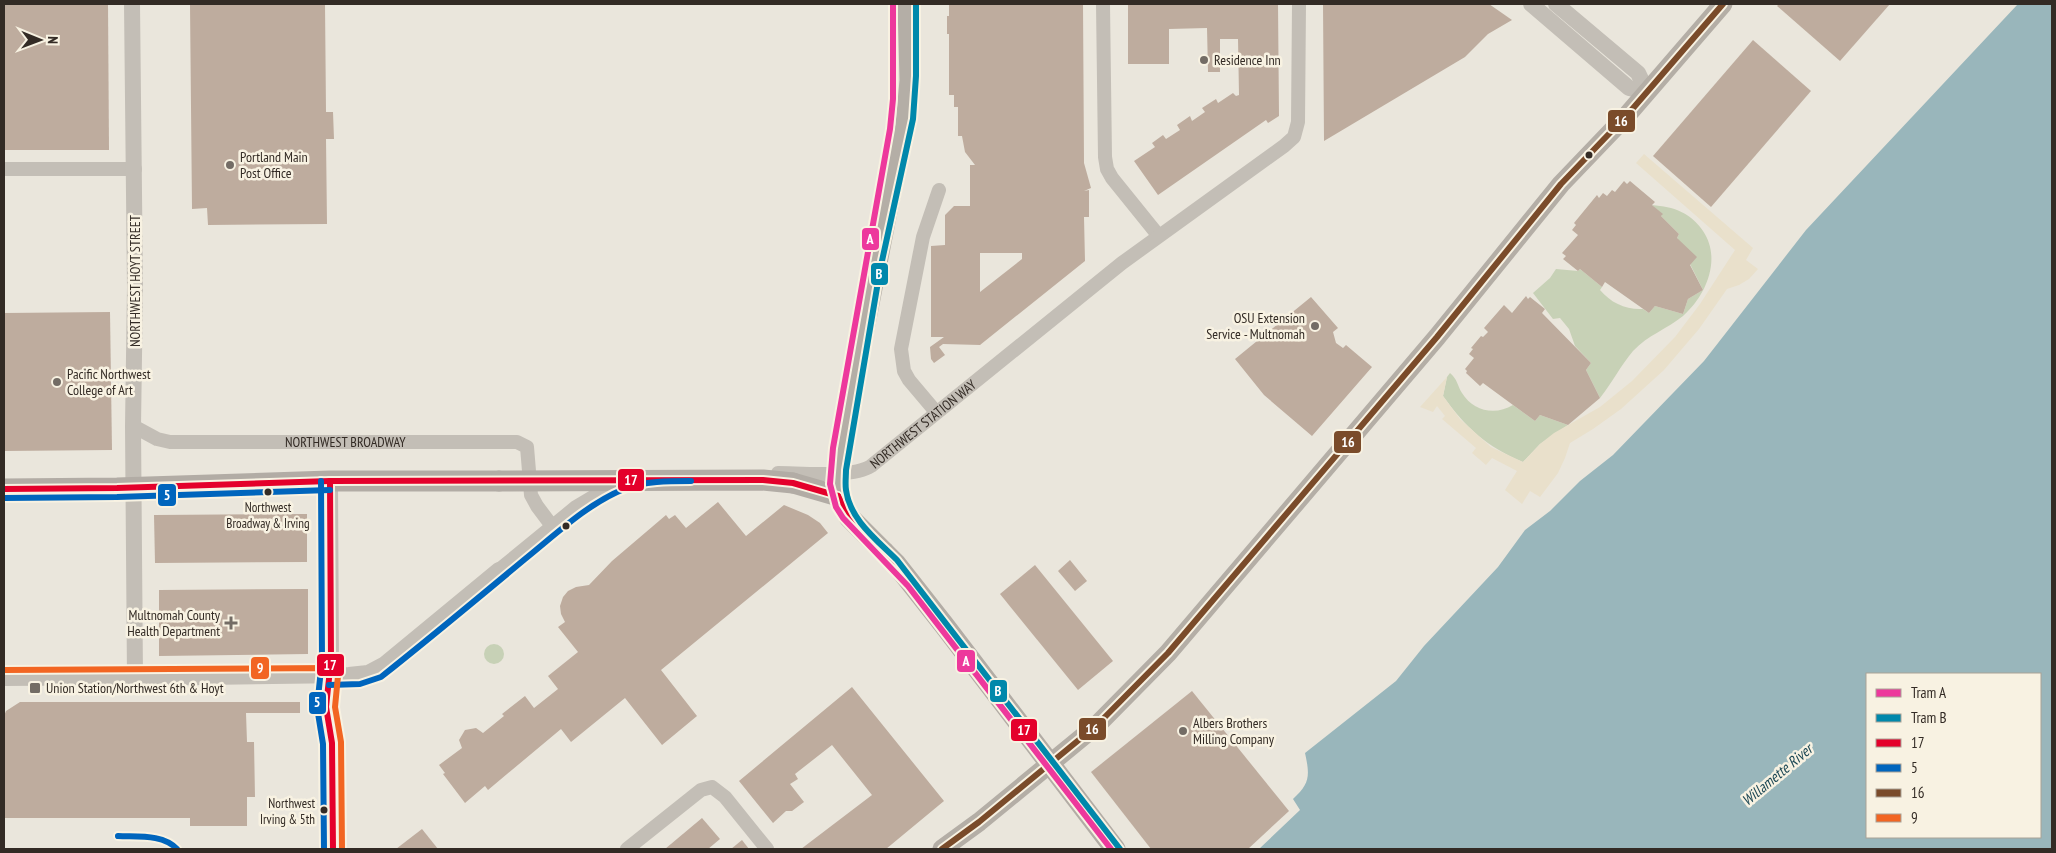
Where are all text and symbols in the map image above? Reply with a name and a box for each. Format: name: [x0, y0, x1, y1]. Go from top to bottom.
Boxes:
north arrow: [15, 15, 65, 65]
text: N: [44, 36, 62, 44]
place label: Residence Inn: [1214, 51, 1281, 69]
marker: Residence Inn: [1198, 54, 1210, 66]
line badge: 16: [1607, 109, 1636, 133]
text: 16: [1614, 112, 1628, 130]
place label: Portland Main Post Office: [240, 148, 308, 182]
unlabelled marker: [1584, 150, 1594, 160]
marker: Portland Main Post Office: [224, 159, 236, 171]
street label: NORTHWEST HOYT STREET: [126, 214, 144, 347]
line badge: A: [861, 227, 880, 251]
text: A: [865, 230, 874, 248]
line badge: B: [870, 262, 889, 286]
text: B: [876, 265, 883, 283]
place label: OSU Extension Service - Multnomah: [1206, 309, 1305, 343]
marker: OSU Extension Service - Multnomah: [1309, 320, 1321, 332]
place label: Pacific Northwest College of Art: [67, 365, 151, 399]
street label: NORTHWEST STATION WAY: [866, 375, 980, 472]
marker: Pacific Northwest College of Art: [51, 376, 63, 388]
line badge: 16: [1333, 430, 1362, 454]
street label: NORTHWEST BROADWAY: [285, 433, 406, 451]
text: 16: [1341, 433, 1355, 451]
line badge: 17: [617, 468, 645, 492]
text: 17: [624, 471, 638, 489]
line badge: 5: [157, 483, 177, 507]
text: 5: [164, 486, 170, 504]
marker: Northwest Broadway & Irving: [263, 487, 273, 497]
place label: Northwest Broadway & Irving: [226, 499, 310, 532]
unlabelled marker: [561, 521, 571, 531]
place label: Multnomah County Health Department: [127, 606, 221, 640]
marker: Multnomah County Health Department: [224, 616, 238, 630]
line badge: A: [956, 649, 976, 673]
text: A: [961, 652, 970, 670]
line badge: 17: [316, 653, 345, 677]
line badge: 9: [250, 656, 270, 680]
text: 17: [323, 656, 337, 674]
text: 9: [257, 659, 264, 677]
legend: [1866, 673, 2041, 838]
place label: Union Station/Northwest 6th & Hoyt: [46, 679, 224, 697]
line badge: B: [989, 679, 1008, 703]
marker: Union Station/Northwest 6th & Hoyt: [28, 681, 42, 695]
text: B: [995, 682, 1002, 700]
text: Tram A: [1911, 683, 1947, 702]
line badge: 5: [308, 691, 327, 715]
text: 5: [314, 693, 320, 711]
text: Tram B: [1911, 708, 1947, 727]
place label: Albers Brothers Milling Company: [1193, 714, 1275, 748]
line badge: 16: [1078, 717, 1107, 741]
line badge: 17: [1010, 718, 1038, 742]
text: 16: [1085, 720, 1099, 738]
text: 17: [1017, 721, 1031, 739]
marker: Albers Brothers Milling Company: [1177, 725, 1189, 737]
text: 17: [1911, 733, 1925, 752]
water label: Willamette River: [1737, 738, 1817, 810]
text: 5: [1911, 758, 1918, 777]
text: 16: [1911, 783, 1925, 802]
place label: Northwest Irving & 5th: [260, 795, 315, 828]
marker: Northwest Irving & 5th: [319, 805, 329, 815]
text: 9: [1911, 808, 1918, 827]

